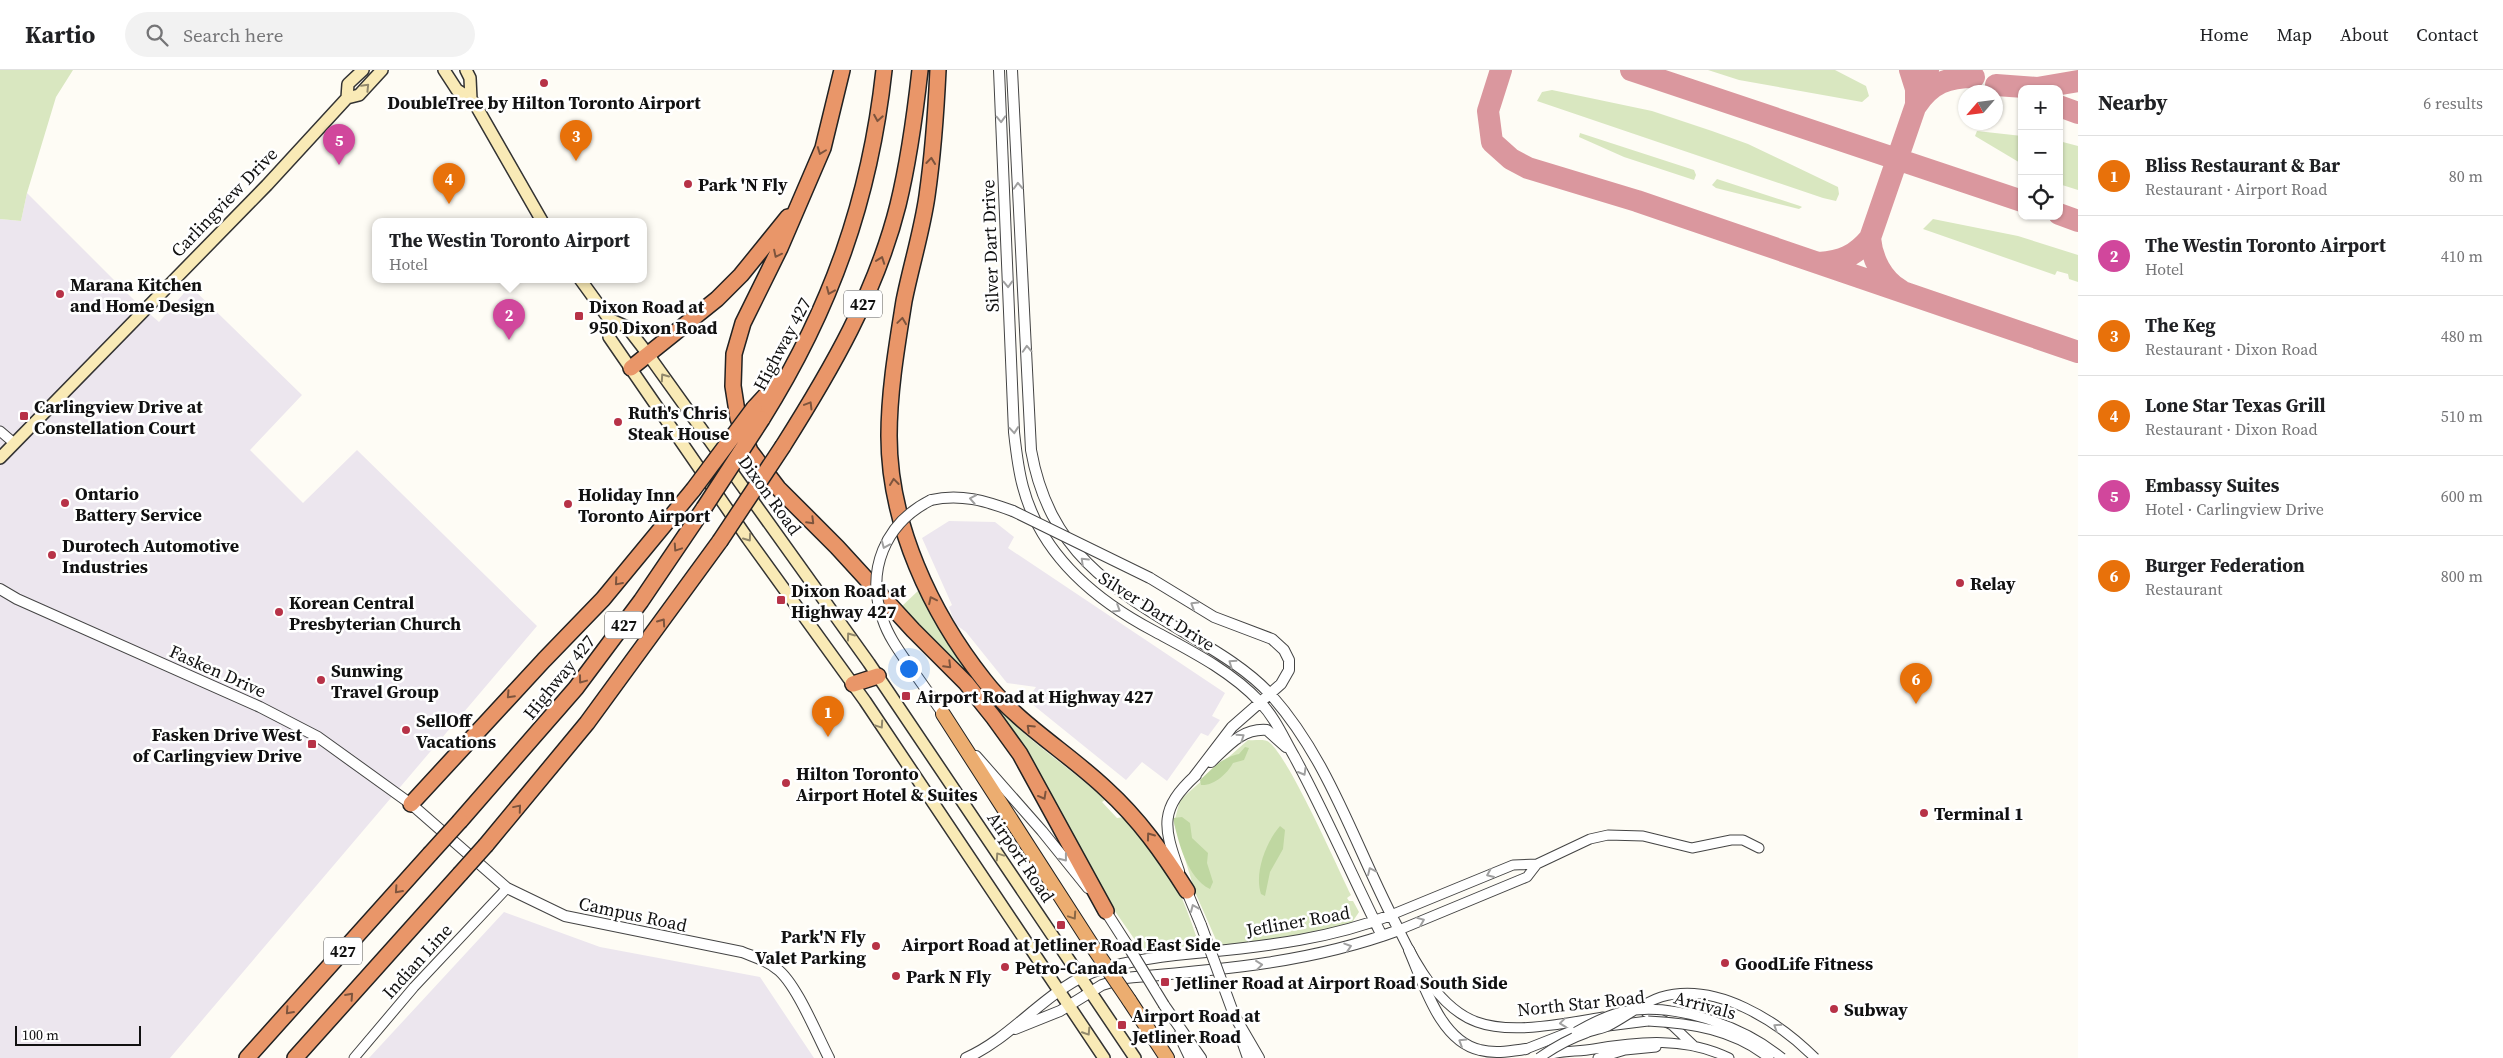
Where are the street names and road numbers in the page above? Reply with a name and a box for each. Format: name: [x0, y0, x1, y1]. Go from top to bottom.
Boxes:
street label: Carlingview Drive: [165, 142, 283, 262]
street label: Silver Dart Drive: [975, 179, 1005, 313]
road number: 427: [844, 290, 882, 318]
street label: Highway 427: [747, 293, 817, 395]
street label: Dixon Road: [733, 450, 807, 540]
street label: Silver Dart Drive: [1094, 565, 1220, 657]
road number: 427: [605, 612, 643, 638]
street label: Highway 427: [517, 630, 601, 724]
street label: Fasken Drive: [166, 639, 270, 703]
street label: Airport Road: [982, 807, 1060, 907]
street label: Campus Road: [577, 890, 689, 938]
street label: Jetliner Road: [1243, 900, 1352, 943]
street label: Indian Line: [376, 918, 458, 1004]
road number: 427: [324, 938, 362, 964]
street label: North Star Road: [1516, 984, 1646, 1022]
street label: Arrivals: [1671, 985, 1739, 1025]

